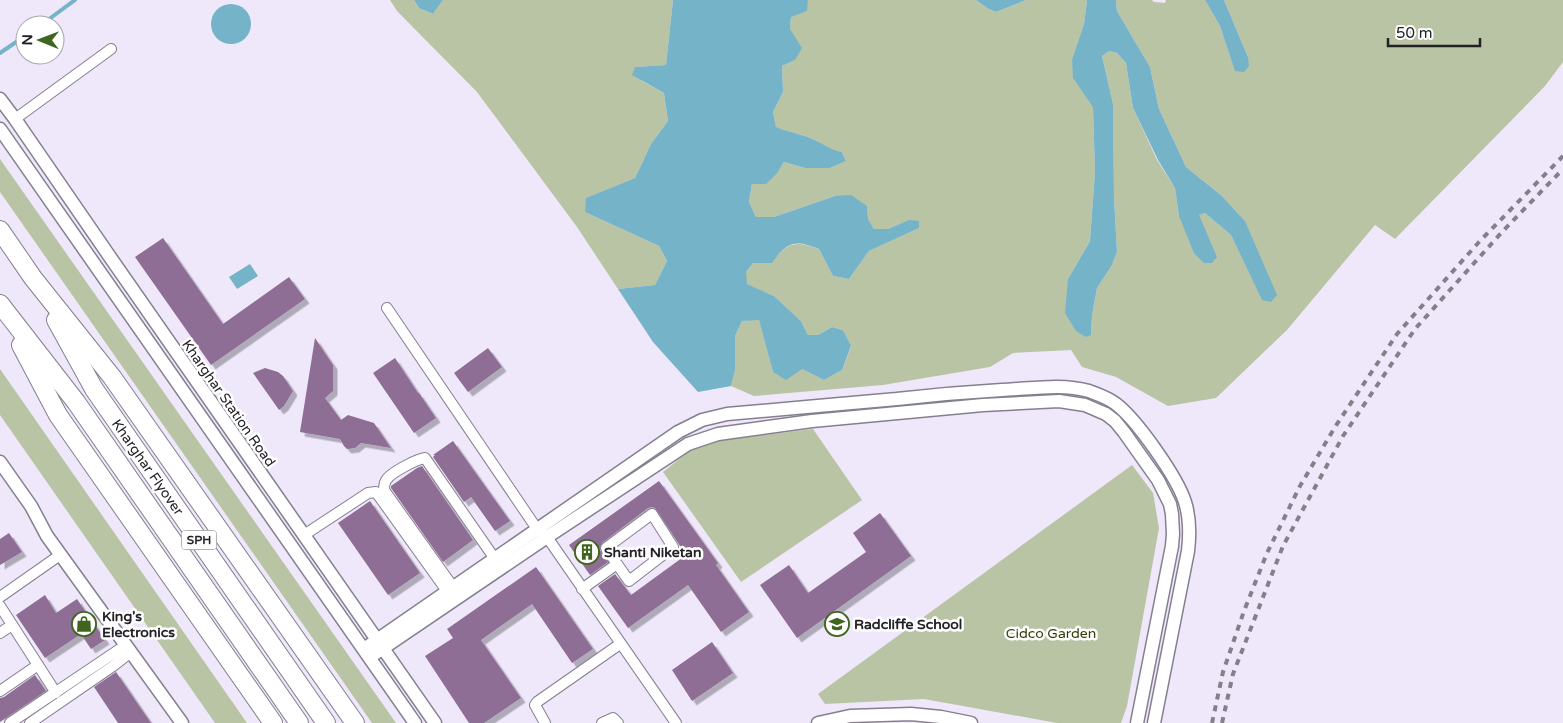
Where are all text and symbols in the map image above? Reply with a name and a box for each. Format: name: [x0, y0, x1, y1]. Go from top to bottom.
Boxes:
north arrow: [15, 15, 65, 65]
scale bar: [1388, 15, 1480, 47]
text: 50 m: [1396, 24, 1433, 42]
text: N: [19, 34, 36, 46]
street label: Kharghar Station Road: [178, 336, 279, 470]
street label: Kharghar Flyover: [108, 416, 187, 519]
road number: SPH: [182, 530, 216, 550]
building icon: Shanti Niketan: [574, 539, 600, 565]
place label: Shanti Niketan: [604, 544, 702, 561]
place label: King's Electronics: [102, 608, 175, 641]
shop icon: King's Electronics: [71, 611, 97, 637]
school or university icon: Radcliffe School: [824, 611, 850, 637]
place label: Radcliffe School: [854, 616, 962, 633]
park label: Cidco Garden: [1006, 625, 1096, 642]

